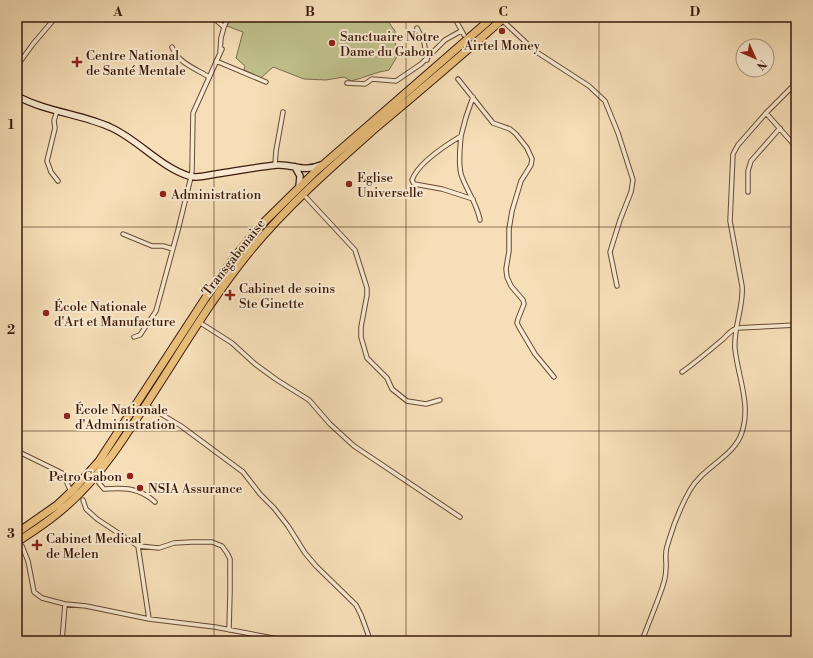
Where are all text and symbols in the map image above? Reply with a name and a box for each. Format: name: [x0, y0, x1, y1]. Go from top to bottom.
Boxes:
text: A: [112, 4, 123, 20]
text: B: [305, 4, 315, 20]
text: C: [498, 4, 508, 20]
text: D: [690, 4, 700, 20]
marker: Airtel Money: [497, 26, 507, 36]
place label: Sanctuaire Notre Dame du Gabon: [340, 29, 440, 60]
marker: Sanctuaire Notre Dame du Gabon: [327, 38, 337, 48]
place label: Airtel Money: [463, 38, 541, 54]
north arrow: [735, 38, 775, 78]
place label: Centre National de Santé Mentale: [86, 48, 186, 79]
marker: Centre National de Santé Mentale: [71, 56, 83, 68]
text: N: [753, 56, 769, 73]
text: 1: [8, 117, 15, 133]
place label: Eglise Universelle: [357, 170, 424, 201]
marker: Eglise Universelle: [344, 179, 354, 189]
place label: Administration: [170, 187, 262, 203]
marker: Administration: [158, 189, 168, 199]
street label: Transgabonaise: [199, 216, 269, 299]
place label: Cabinet de soins Ste Ginette: [239, 281, 335, 312]
marker: Cabinet de soins Ste Ginette: [224, 289, 236, 301]
place label: École Nationale d'Art et Manufacture: [54, 298, 176, 330]
marker: École Nationale d'Art et Manufacture: [41, 308, 51, 318]
text: 2: [7, 322, 15, 338]
place label: École Nationale d'Administration: [75, 401, 176, 433]
marker: École Nationale d'Administration: [62, 411, 72, 421]
place label: Petro Gabon: [49, 469, 122, 485]
marker: Petro Gabon: [125, 471, 135, 481]
place label: NSIA Assurance: [148, 481, 243, 497]
marker: NSIA Assurance: [135, 483, 145, 493]
text: 3: [7, 526, 15, 542]
place label: Cabinet Medical de Melen: [46, 531, 142, 562]
marker: Cabinet Medical de Melen: [31, 539, 43, 551]

